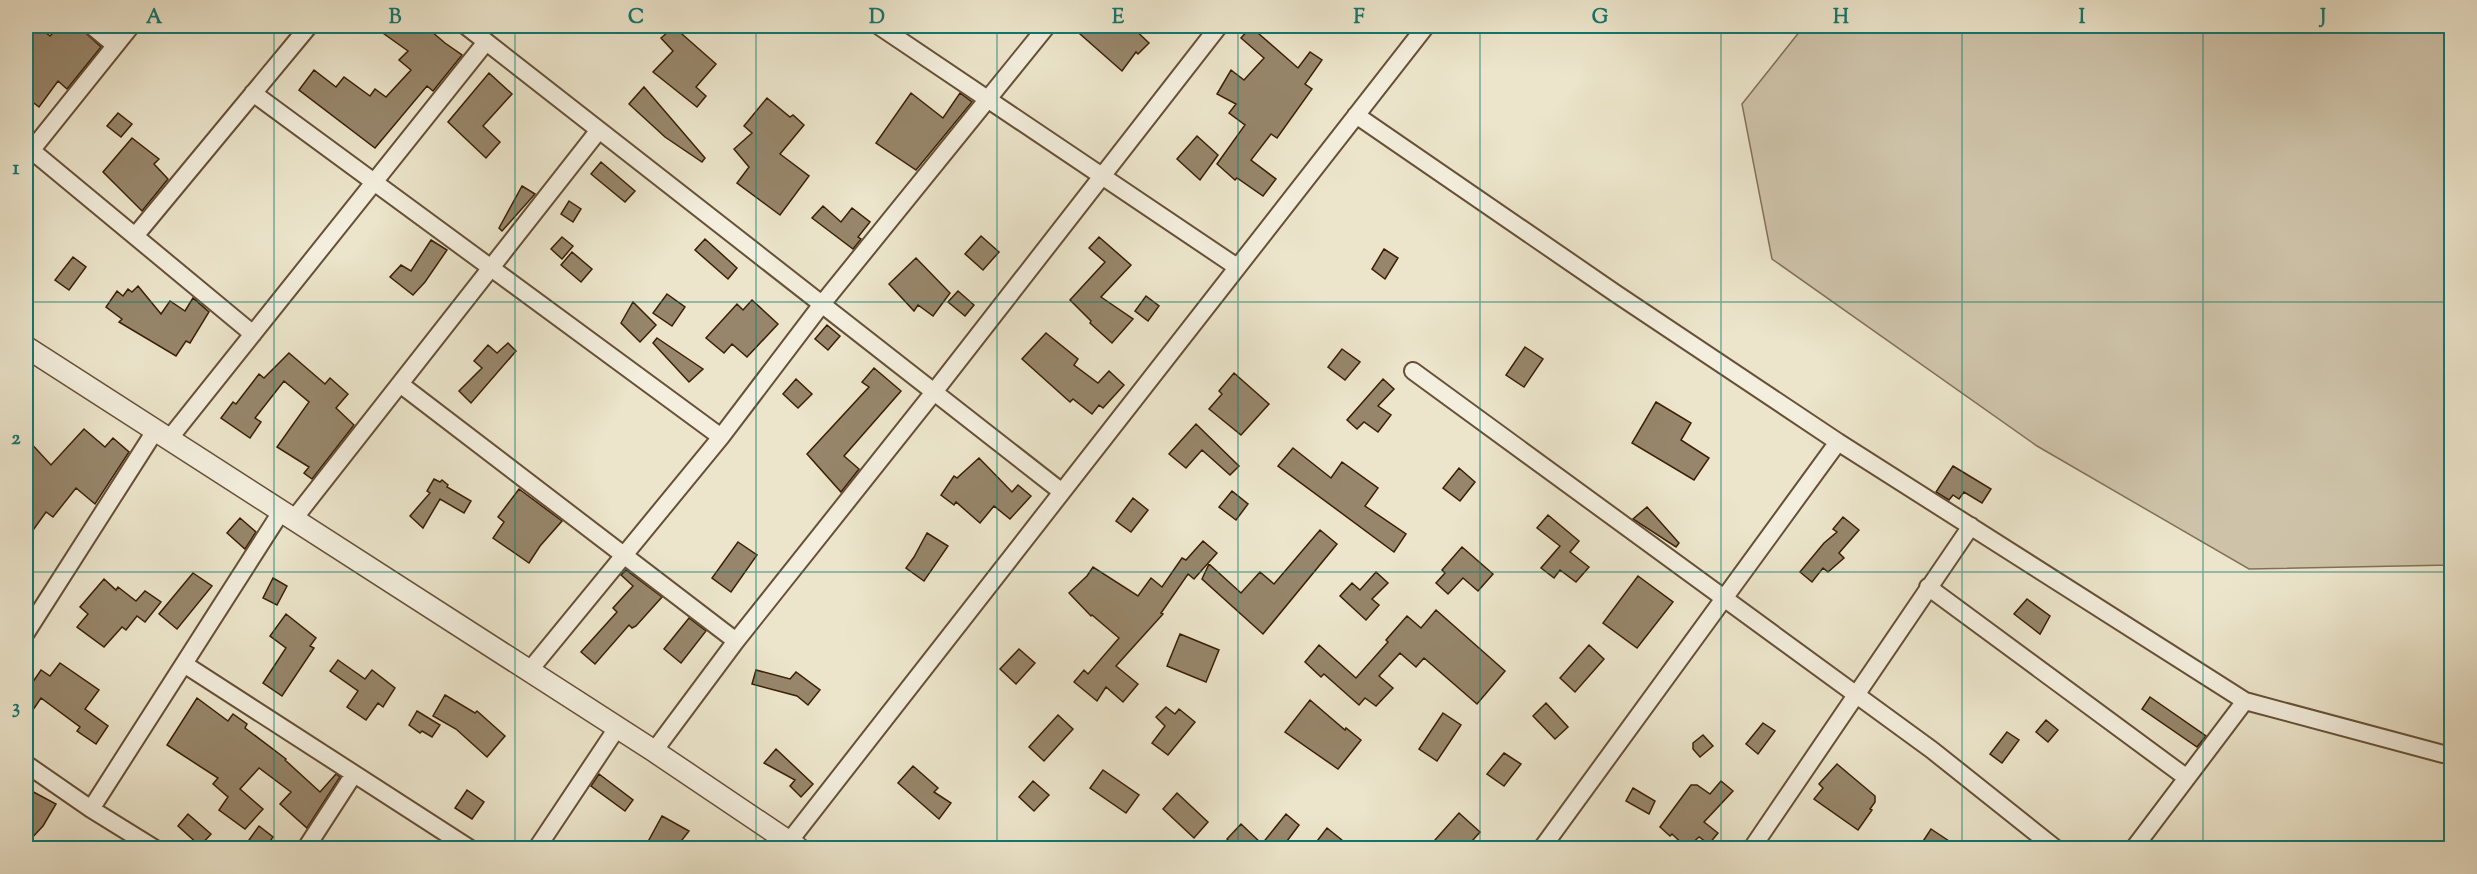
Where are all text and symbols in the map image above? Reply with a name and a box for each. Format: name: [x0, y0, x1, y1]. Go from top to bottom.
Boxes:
text: A: [146, 4, 163, 33]
text: B: [389, 4, 402, 33]
text: C: [628, 4, 644, 33]
text: D: [869, 4, 885, 33]
text: E: [1112, 4, 1125, 33]
text: F: [1353, 4, 1365, 33]
text: G: [1592, 4, 1609, 33]
text: H: [1833, 4, 1849, 33]
text: I: [2079, 4, 2086, 33]
text: J: [2318, 4, 2326, 33]
text: 1: [13, 155, 20, 184]
text: 2: [11, 425, 21, 454]
text: 3: [12, 694, 20, 723]

